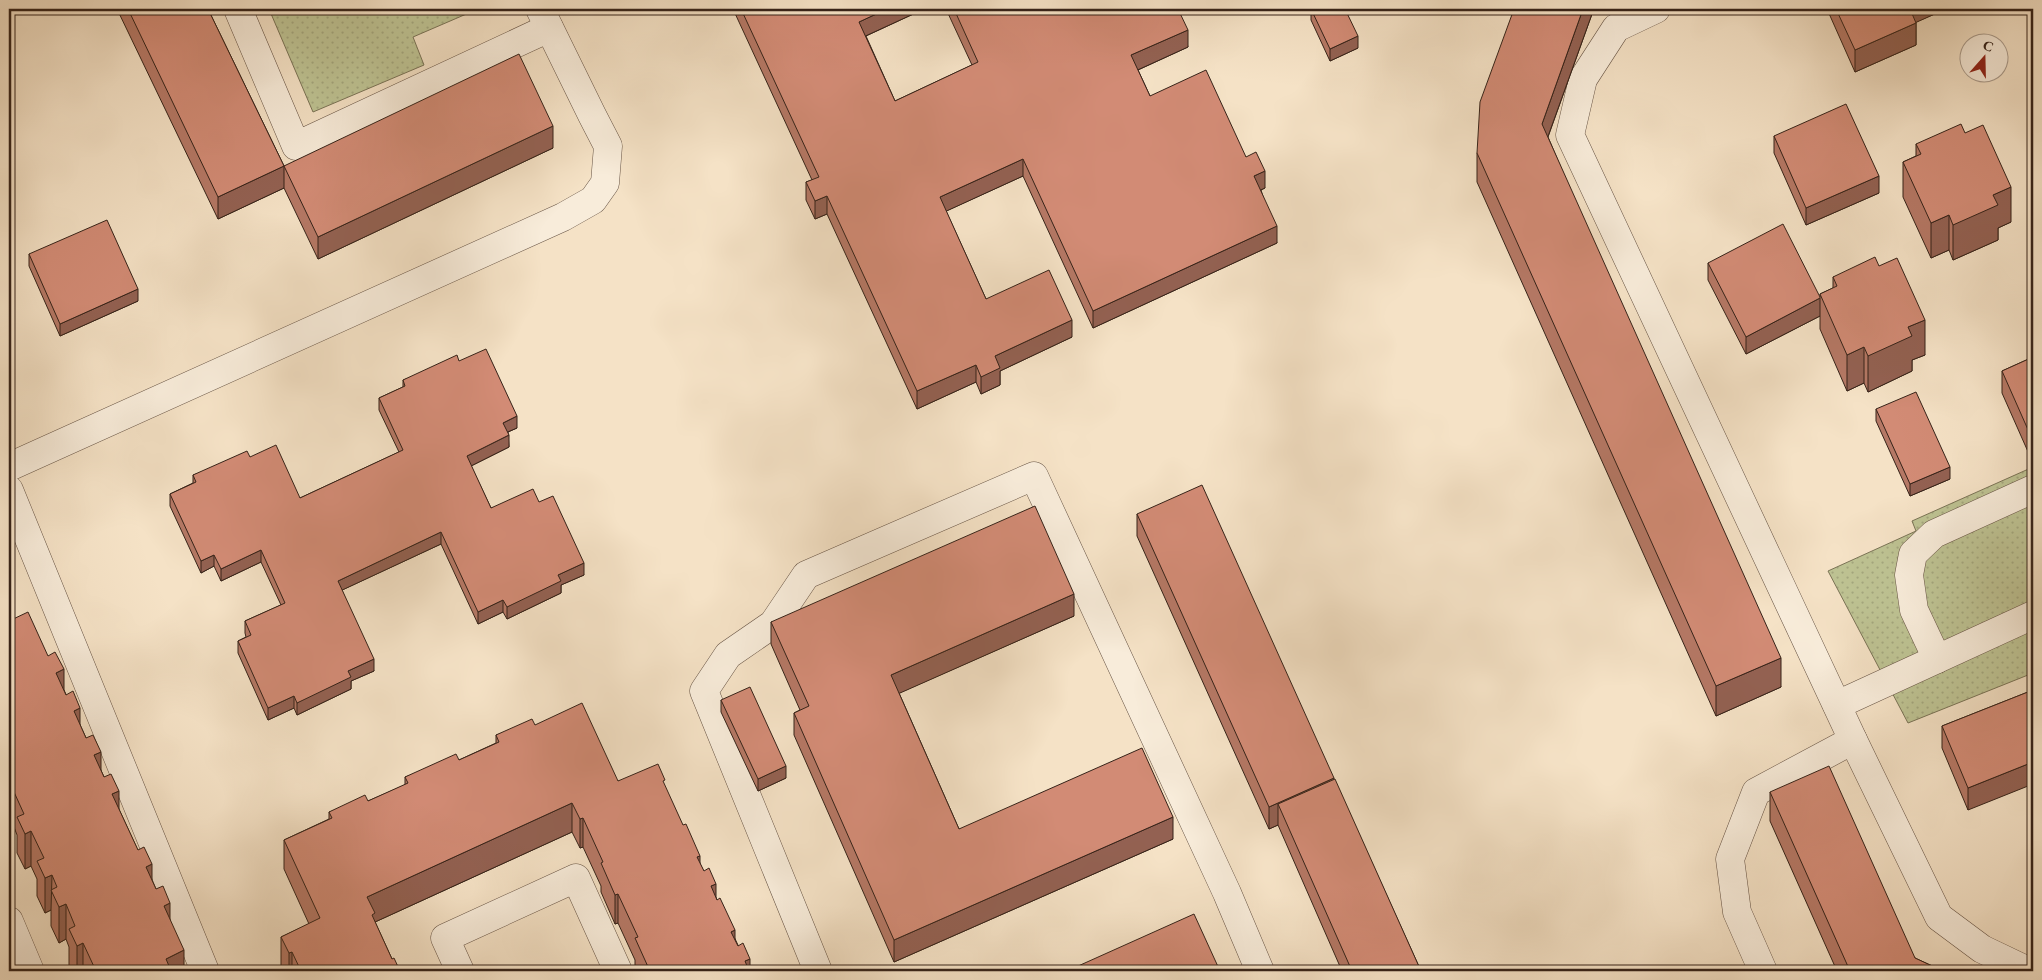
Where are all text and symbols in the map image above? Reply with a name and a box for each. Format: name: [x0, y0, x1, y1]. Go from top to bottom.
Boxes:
north arrow: [1960, 32, 2010, 82]
text: С: [1981, 36, 1996, 56]

